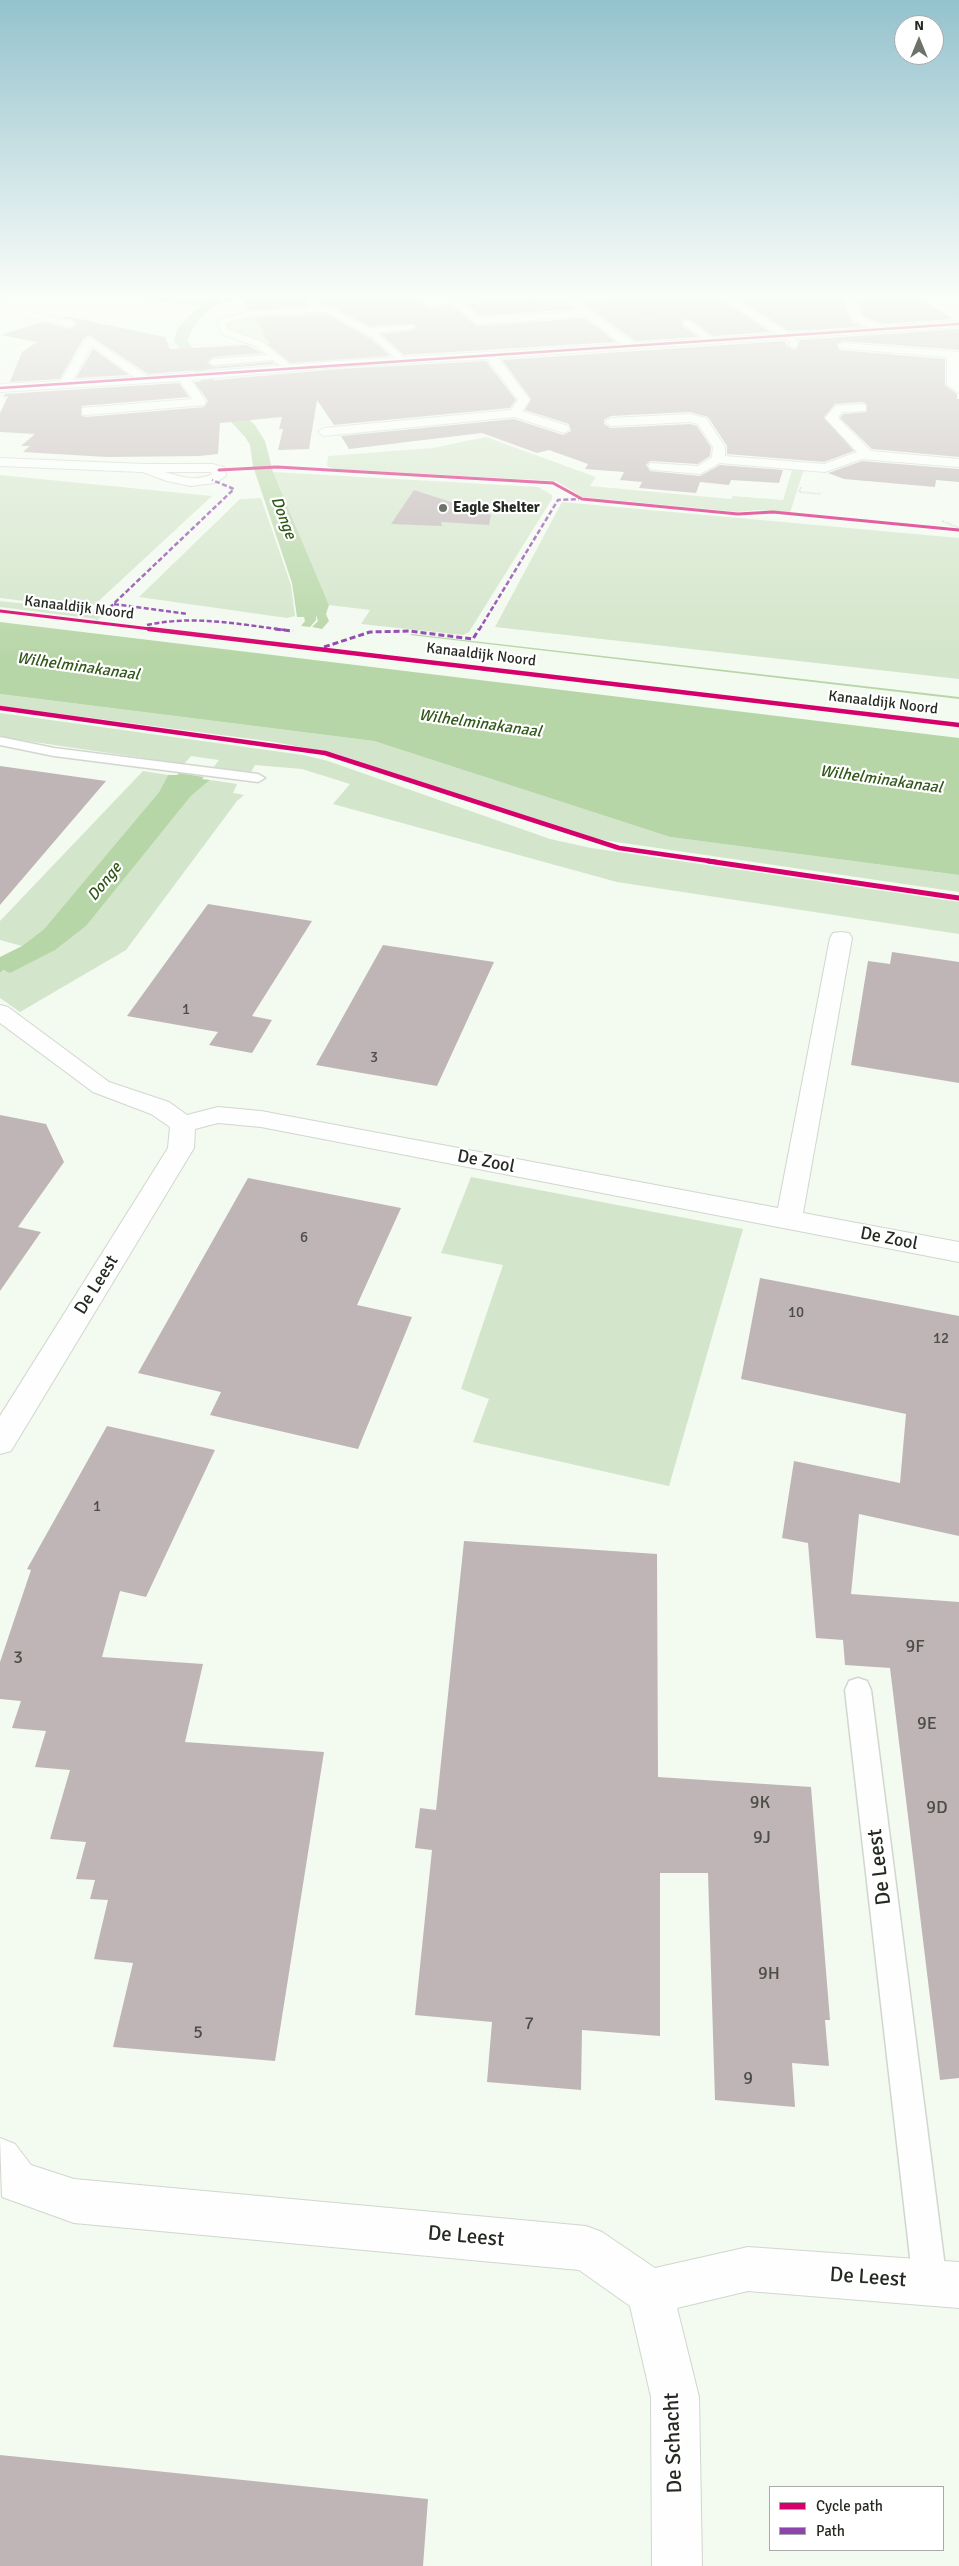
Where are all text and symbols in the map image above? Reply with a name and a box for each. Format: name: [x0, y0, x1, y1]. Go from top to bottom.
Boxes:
north arrow: [894, 15, 944, 65]
text: N: [914, 17, 924, 34]
water label: Donge: [266, 494, 300, 542]
place label: Eagle Shelter: [453, 499, 540, 517]
marker: Eagle Shelter: [437, 502, 449, 514]
street label: Kanaaldijk Noord: [23, 592, 135, 624]
street label: Kanaaldijk Noord: [425, 639, 537, 671]
water label: Wilhelminakanaal: [15, 649, 141, 685]
street label: Kanaaldijk Noord: [827, 687, 939, 719]
water label: Wilhelminakanaal: [417, 706, 543, 742]
water label: Wilhelminakanaal: [818, 762, 944, 798]
water label: Donge: [84, 859, 126, 905]
house number: 1: [182, 1001, 190, 1019]
house number: 3: [370, 1049, 378, 1067]
street label: De Zool: [455, 1146, 517, 1178]
street label: De Zool: [858, 1223, 920, 1255]
house number: 6: [300, 1229, 308, 1247]
street label: De Leest: [70, 1251, 124, 1319]
house number: 10: [788, 1304, 804, 1322]
house number: 12: [933, 1330, 949, 1348]
house number: 1: [93, 1498, 101, 1516]
house number: 9F: [905, 1636, 925, 1658]
house number: 3: [13, 1647, 23, 1669]
house number: 9E: [917, 1713, 937, 1735]
house number: 9K: [750, 1792, 770, 1814]
house number: 9D: [926, 1797, 948, 1819]
house number: 9J: [753, 1827, 771, 1849]
street label: De Leest: [863, 1827, 897, 1907]
house number: 9H: [758, 1963, 780, 1985]
house number: 7: [524, 2013, 534, 2035]
house number: 5: [193, 2022, 203, 2044]
house number: 9: [743, 2068, 753, 2090]
street label: De Leest: [427, 2221, 505, 2253]
street label: De Leest: [829, 2263, 907, 2293]
street label: De Schacht: [660, 2392, 688, 2494]
legend: [769, 2486, 944, 2551]
text: Cycle path: [816, 2497, 883, 2515]
text: Path: [816, 2522, 845, 2540]

